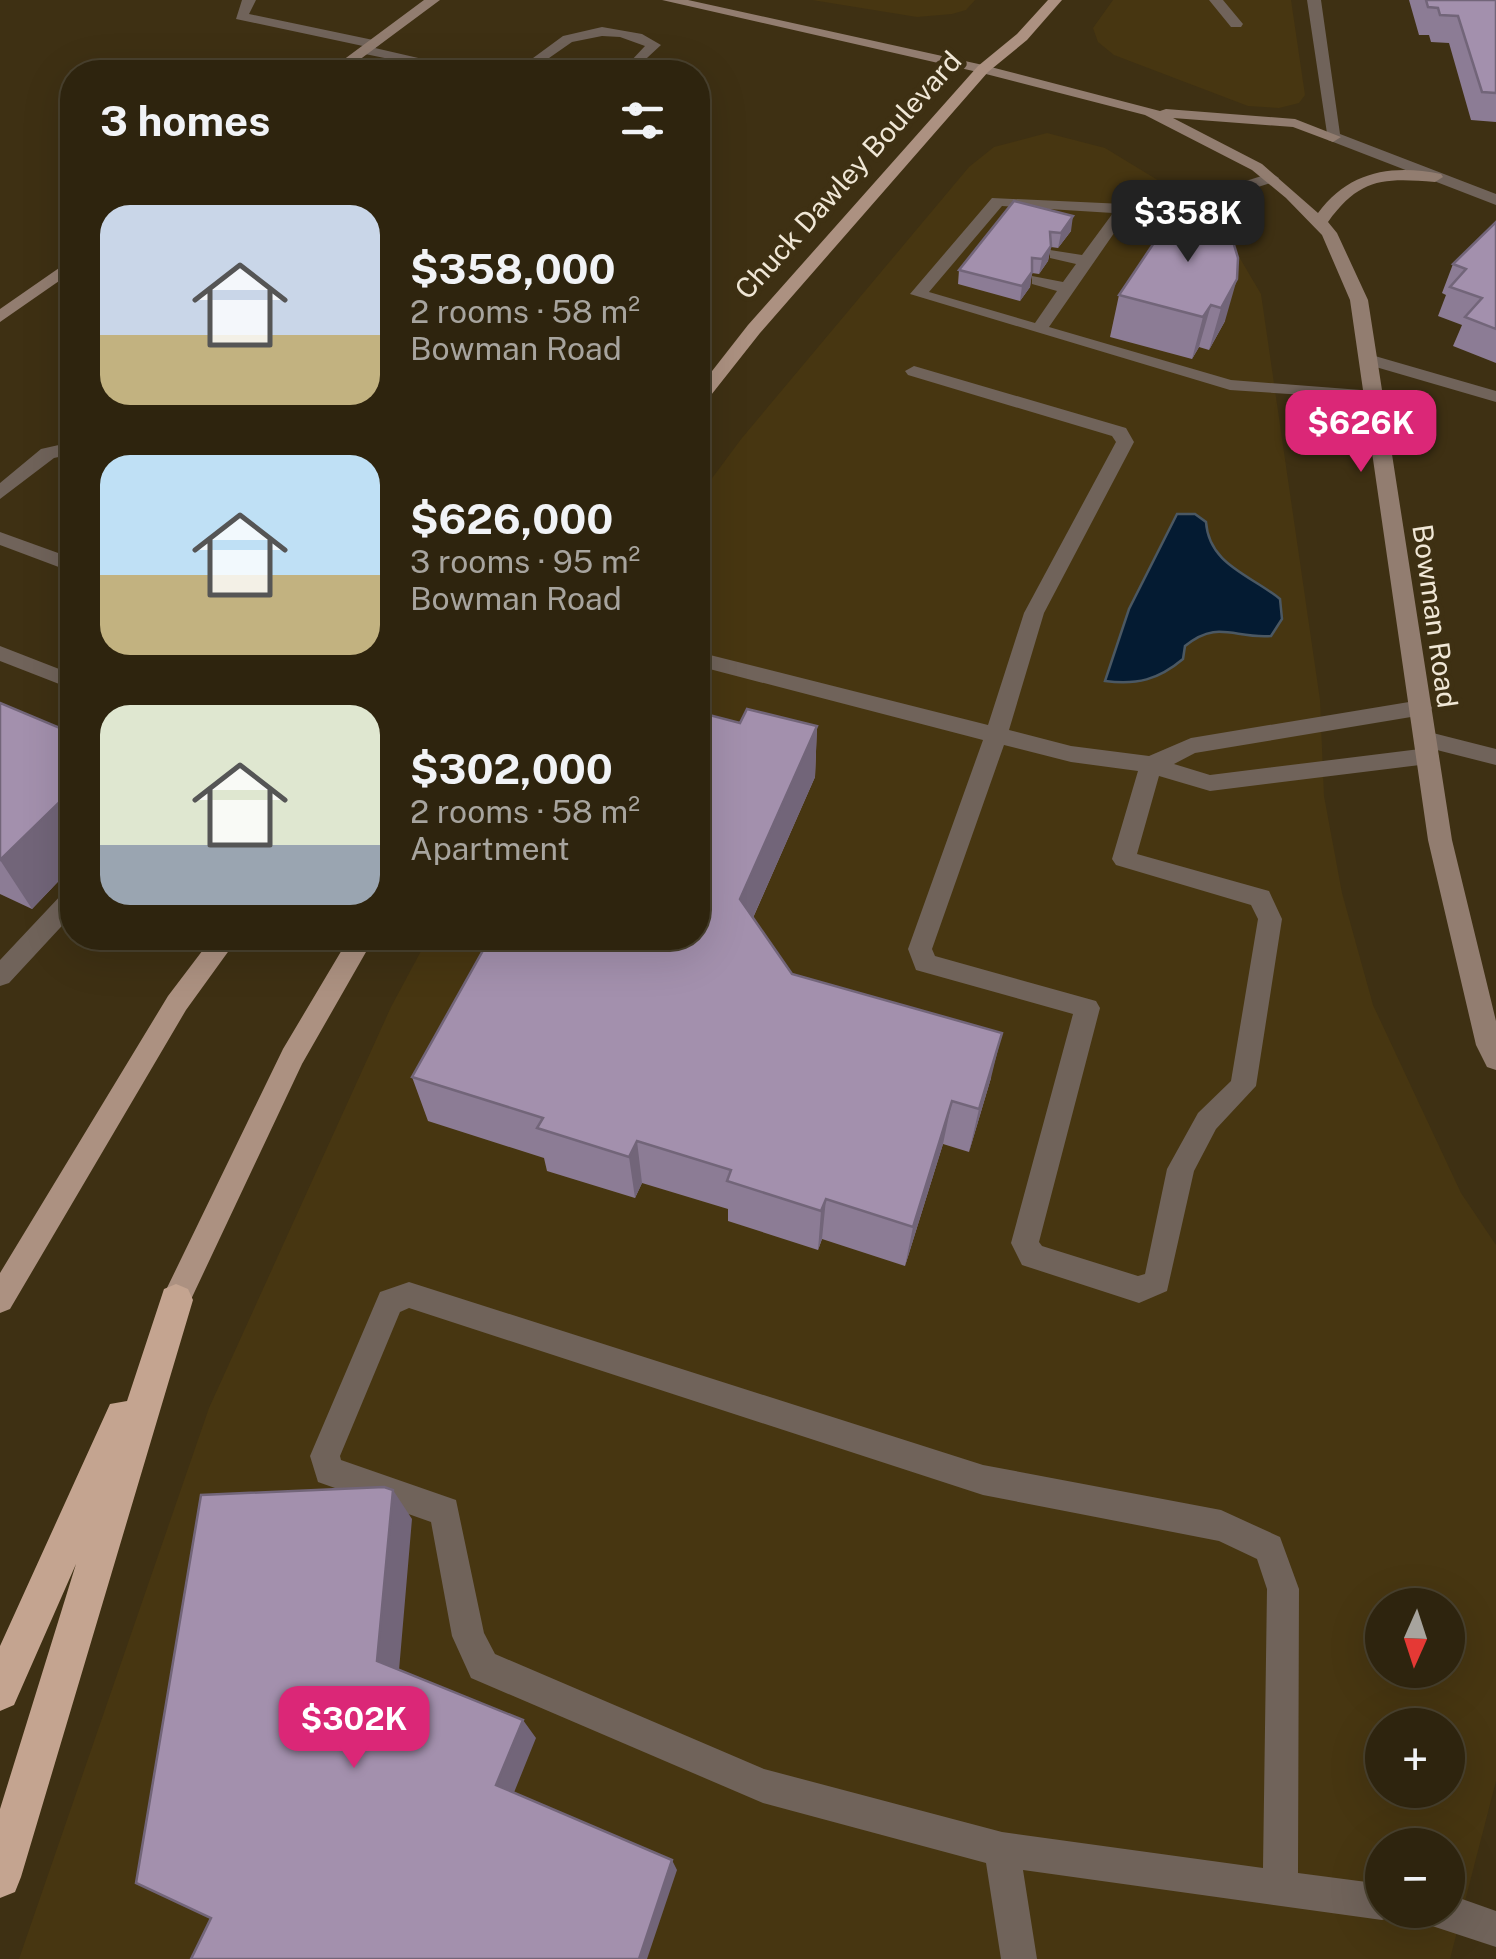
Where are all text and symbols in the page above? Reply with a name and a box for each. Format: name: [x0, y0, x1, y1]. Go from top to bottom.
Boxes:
street label: Chuck Dawley Boulevard: [728, 44, 968, 305]
icon: filters: [615, 93, 670, 148]
text: 3 homes: [100, 96, 270, 145]
pin: $358K: [1118, 180, 1258, 265]
text: $358K: [1133, 194, 1243, 231]
text: $358,000: [410, 244, 616, 293]
icon: home: [180, 245, 300, 365]
text: 2 rooms · 58 m²: [410, 293, 640, 330]
text: Bowman Road: [410, 330, 622, 367]
pin: $626K: [1291, 390, 1431, 475]
text: $626K: [1307, 404, 1415, 441]
text: $626,000: [410, 494, 613, 543]
icon: home: [180, 495, 300, 615]
street label: Bowman Road: [1406, 522, 1465, 710]
text: 3 rooms · 95 m²: [410, 543, 640, 580]
text: Bowman Road: [410, 580, 622, 617]
text: $302,000: [410, 744, 613, 793]
icon: home: [180, 745, 300, 865]
text: 2 rooms · 58 m²: [410, 793, 640, 830]
text: Apartment: [410, 830, 570, 867]
north arrow: [1365, 1588, 1465, 1688]
map controls: [1365, 1588, 1465, 1928]
pin: $302K: [284, 1686, 424, 1771]
text: $302K: [301, 1700, 407, 1737]
button: +: [1365, 1708, 1465, 1808]
button: −: [1365, 1828, 1465, 1928]

